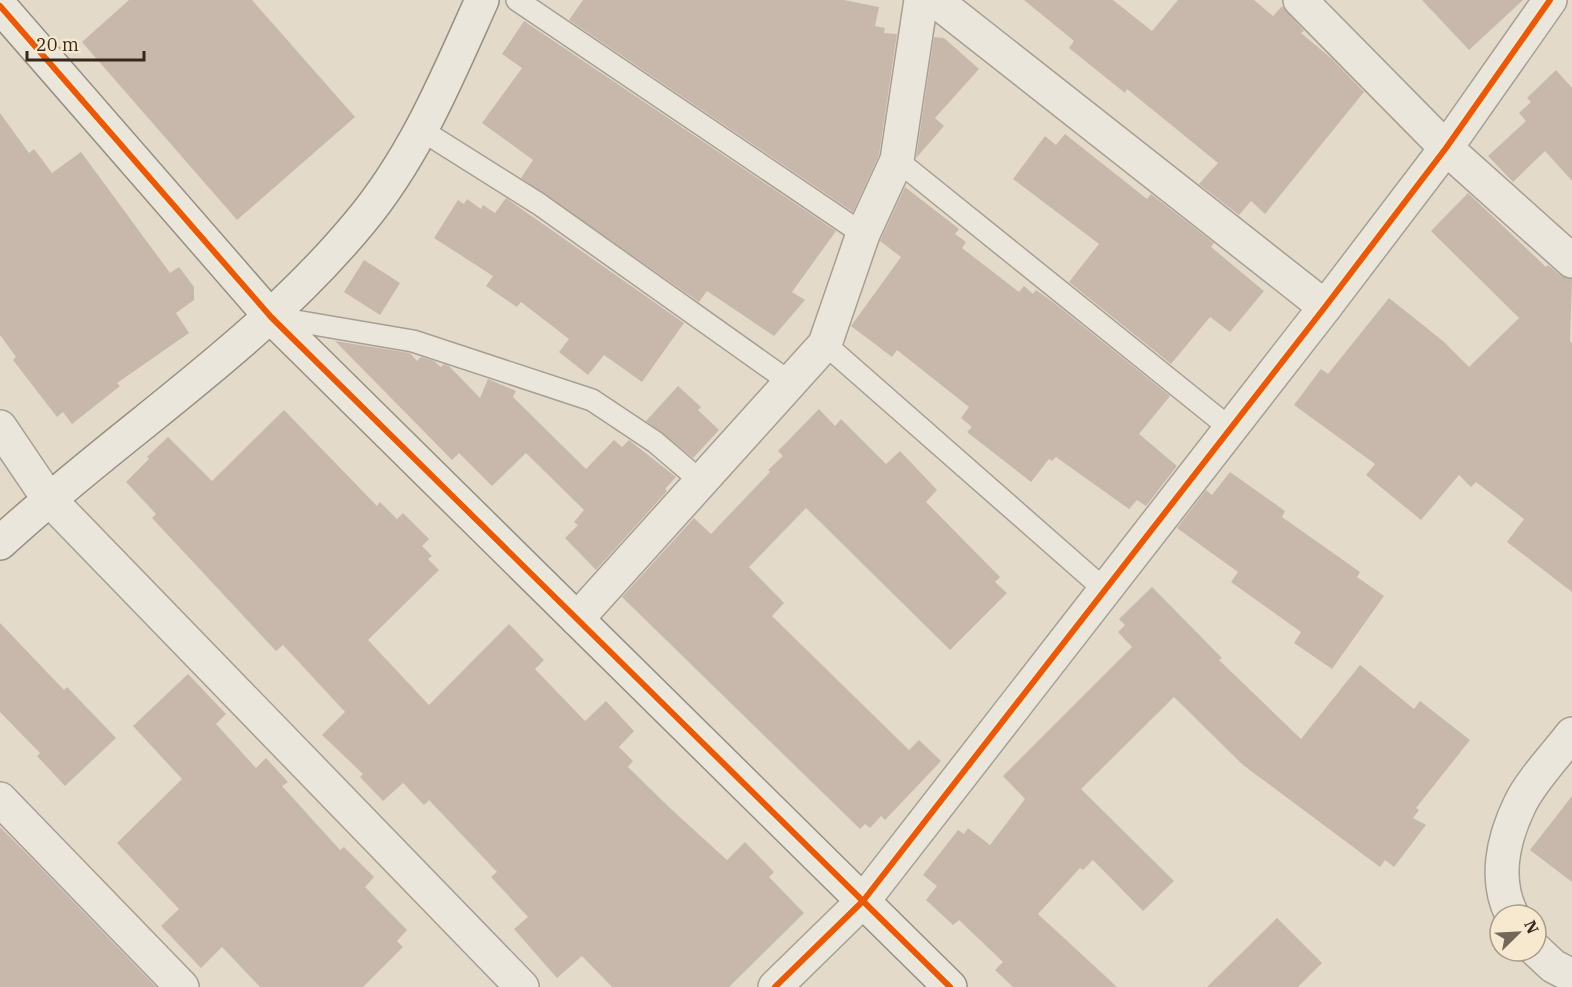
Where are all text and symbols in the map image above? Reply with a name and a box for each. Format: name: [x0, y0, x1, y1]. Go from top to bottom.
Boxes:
scale bar: [27, 24, 144, 62]
text: 20 m: [36, 33, 79, 56]
north arrow: [1488, 903, 1548, 963]
text: N: [1520, 917, 1543, 937]

